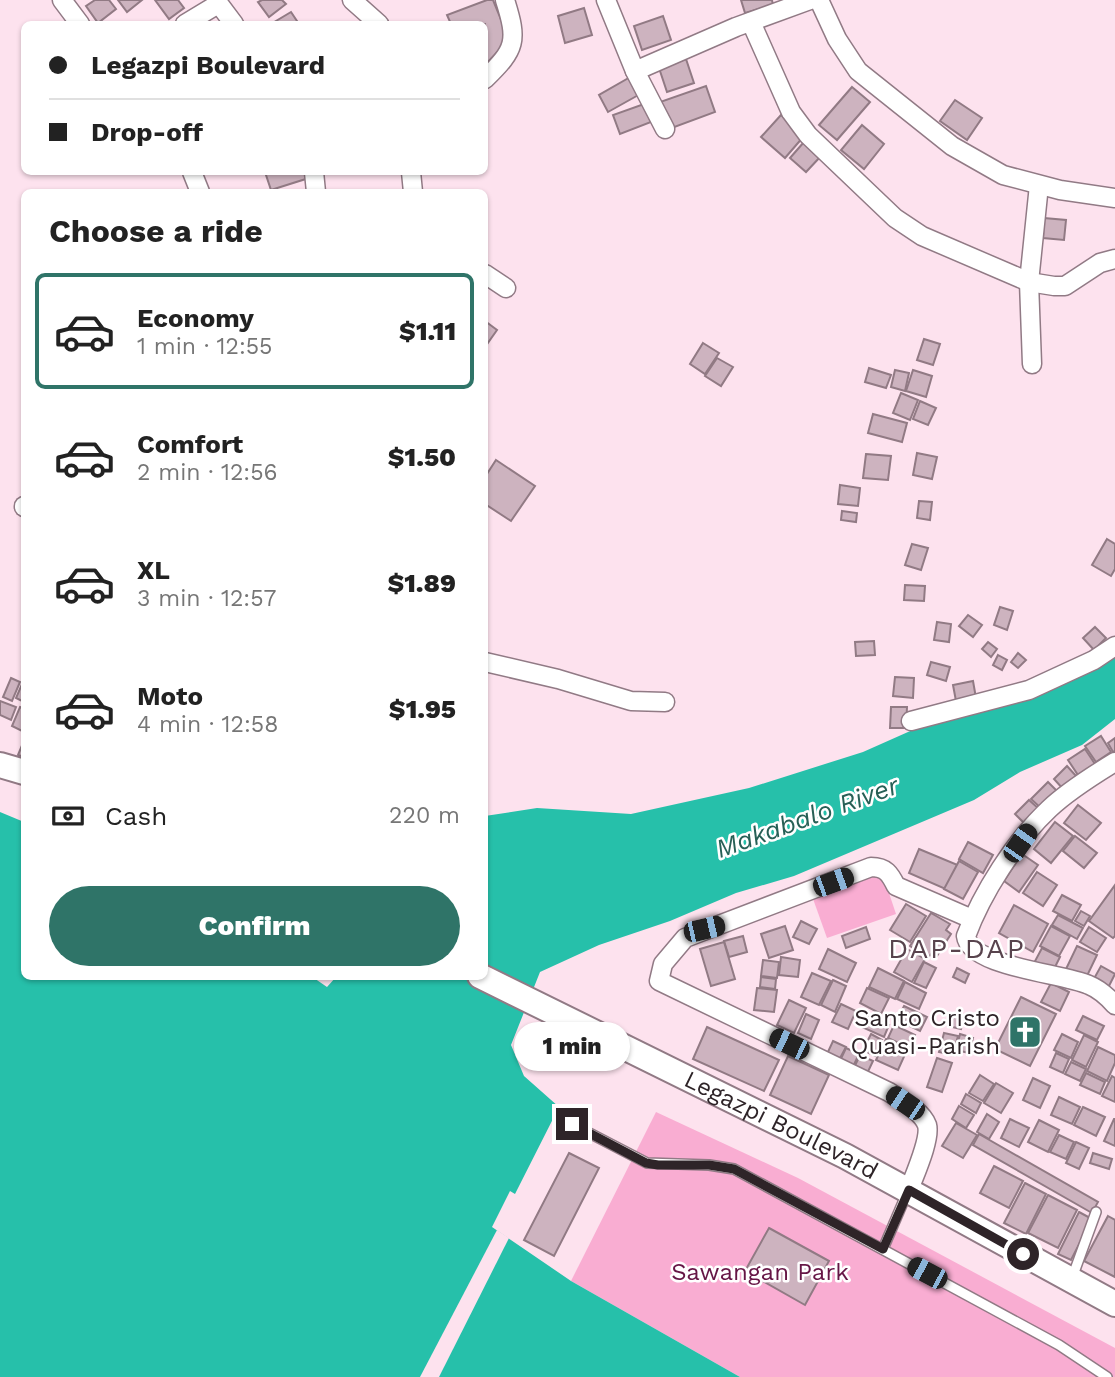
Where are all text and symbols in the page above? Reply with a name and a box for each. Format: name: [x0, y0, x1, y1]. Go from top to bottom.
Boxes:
text: Legazpi Boulevard: [91, 50, 325, 80]
text: Drop-off: [91, 117, 203, 147]
text: Choose a ride: [49, 212, 263, 250]
icon: car: [53, 300, 116, 363]
text: Economy: [137, 303, 254, 333]
text: $1.11: [399, 316, 456, 346]
text: 1 min · 12:55: [137, 333, 272, 360]
icon: car: [53, 426, 116, 489]
text: Comfort: [137, 429, 243, 459]
text: $1.50: [388, 442, 456, 472]
text: 2 min · 12:56: [137, 459, 278, 486]
icon: car: [53, 552, 116, 615]
text: XL: [137, 555, 170, 585]
text: $1.89: [387, 568, 456, 598]
text: 3 min · 12:57: [137, 585, 276, 612]
icon: car: [53, 678, 116, 741]
text: Moto: [137, 681, 203, 711]
text: $1.95: [389, 694, 456, 724]
text: 4 min · 12:58: [137, 711, 278, 738]
water label: Makabalo River: [711, 770, 903, 864]
icon: cash: [49, 797, 87, 835]
text: Cash: [105, 801, 167, 831]
text: 220 m: [389, 802, 460, 829]
car: [1000, 820, 1041, 866]
car: [810, 865, 857, 899]
button: Confirm: [49, 886, 460, 966]
car: [682, 914, 727, 944]
district label: DAP-DAP: [888, 932, 1026, 965]
place label: Santo Cristo Quasi-Parish: [850, 1004, 1000, 1060]
church icon: Santo Cristo Quasi-Parish: [1006, 1013, 1044, 1051]
callout: 1 min: [514, 1023, 630, 1072]
car: [766, 1025, 813, 1063]
text: 1 min: [542, 1033, 602, 1060]
street label: Legazpi Boulevard: [680, 1065, 883, 1185]
car: [882, 1083, 929, 1123]
route end: [556, 1108, 588, 1140]
route start: [1007, 1238, 1039, 1270]
car: [904, 1254, 951, 1292]
park label: Sawangan Park: [671, 1258, 849, 1286]

